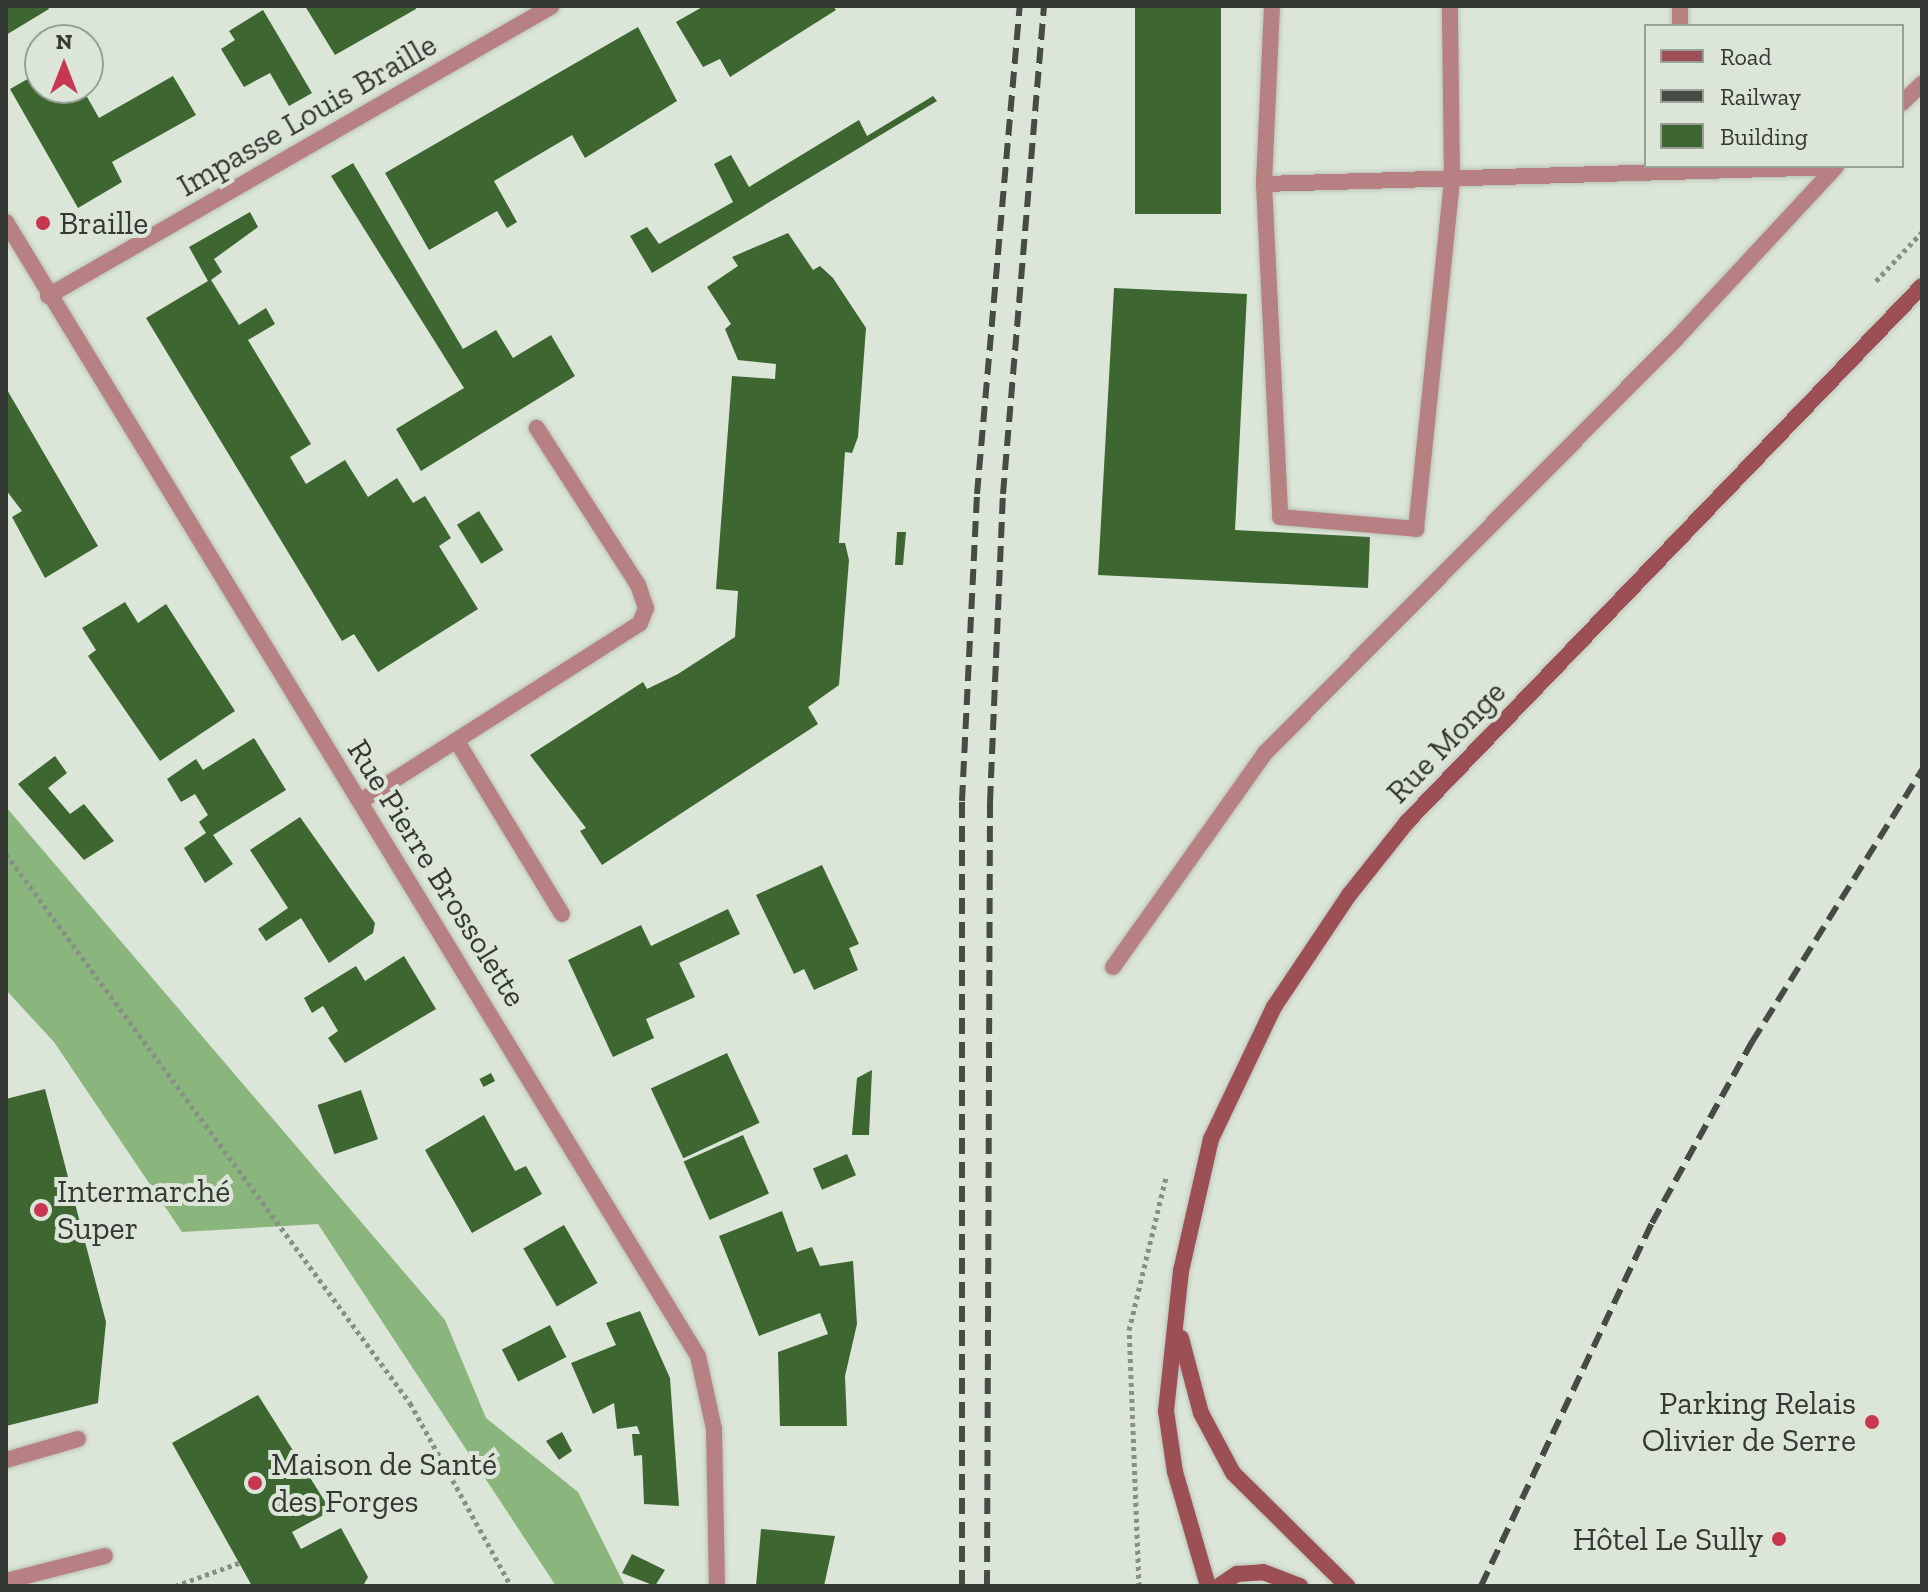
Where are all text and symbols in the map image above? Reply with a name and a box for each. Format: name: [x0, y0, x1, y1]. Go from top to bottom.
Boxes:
north arrow: [24, 24, 104, 104]
legend: [1644, 24, 1904, 168]
street label: Impasse Louis Braille: [171, 25, 443, 205]
text: N: [56, 28, 72, 55]
text: Road: [1720, 42, 1772, 71]
text: Railway: [1720, 82, 1801, 111]
text: Building: [1720, 122, 1808, 151]
place label: Braille: [59, 204, 148, 242]
marker: Braille: [34, 214, 52, 232]
street label: Rue Monge: [1378, 673, 1514, 811]
street label: Rue Pierre Brossolette: [339, 732, 535, 1014]
place label: Intermarché Super: [57, 1173, 230, 1248]
marker: Intermarché Super: [32, 1201, 50, 1219]
place label: Parking Relais Olivier de Serre: [1641, 1385, 1856, 1460]
marker: Parking Relais Olivier de Serre: [1863, 1413, 1881, 1431]
place label: Maison de Santé des Forges: [271, 1446, 497, 1521]
marker: Maison de Santé des Forges: [246, 1474, 264, 1492]
place label: Hôtel Le Sully: [1573, 1520, 1763, 1558]
marker: Hôtel Le Sully: [1770, 1530, 1788, 1548]

